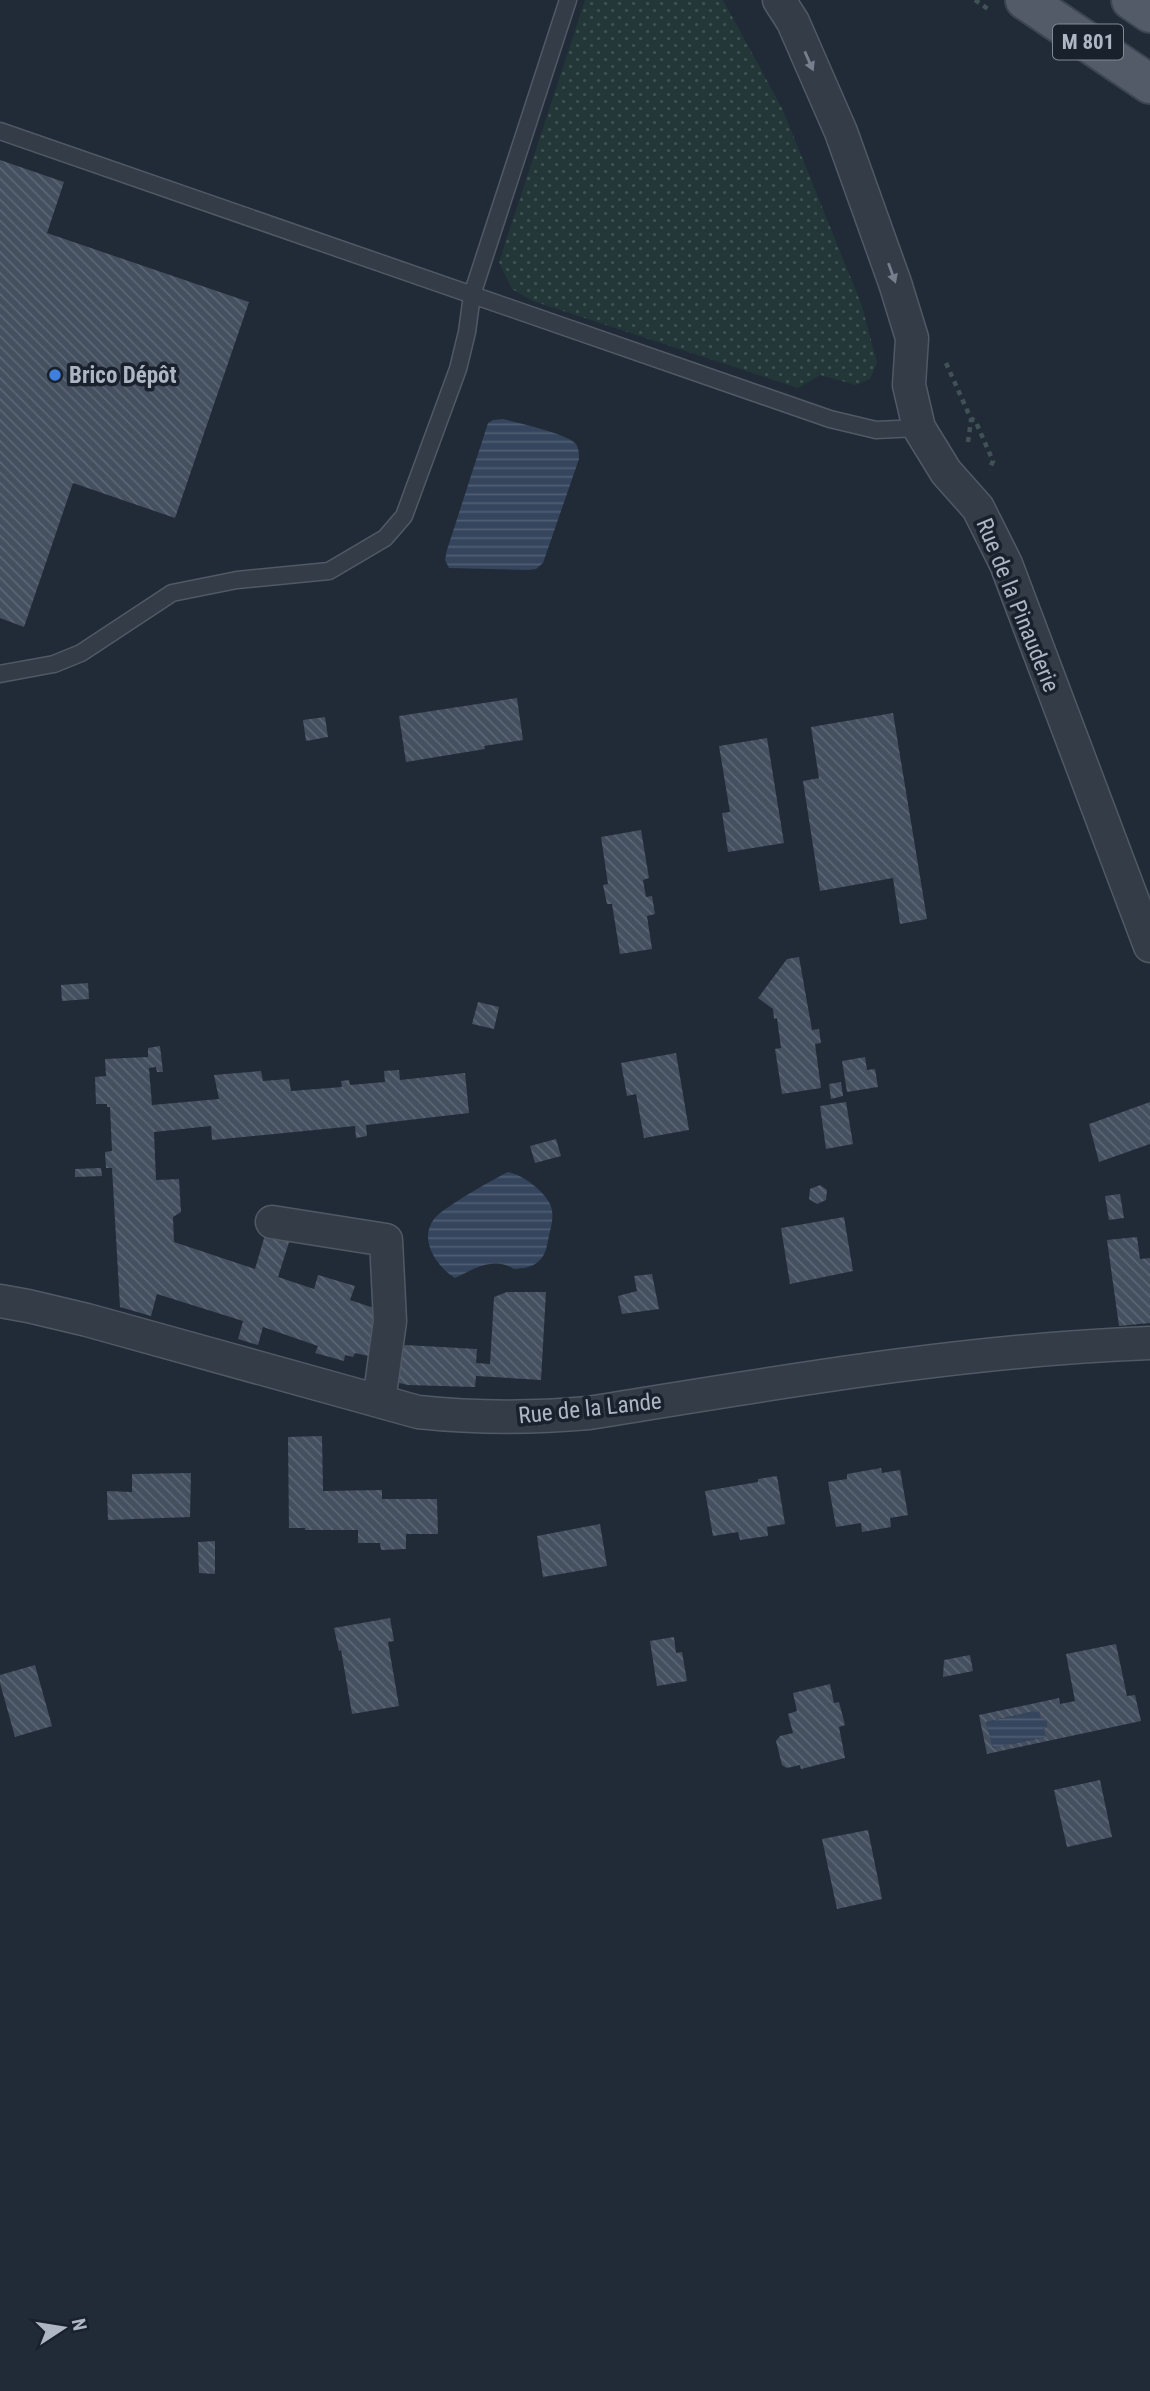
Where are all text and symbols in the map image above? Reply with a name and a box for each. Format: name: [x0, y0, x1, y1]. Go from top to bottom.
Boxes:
road number: M 801: [1053, 24, 1123, 60]
one-way arrow: [804, 51, 815, 72]
one-way arrow: [886, 262, 897, 283]
place label: Brico Dépôt: [69, 362, 177, 389]
marker: Brico Dépôt: [47, 367, 63, 383]
street label: Rue de la Pinauderie: [970, 514, 1065, 696]
street label: Rue de la Lande: [517, 1388, 663, 1429]
north arrow: [28, 2293, 98, 2363]
text: N: [67, 2316, 92, 2333]

